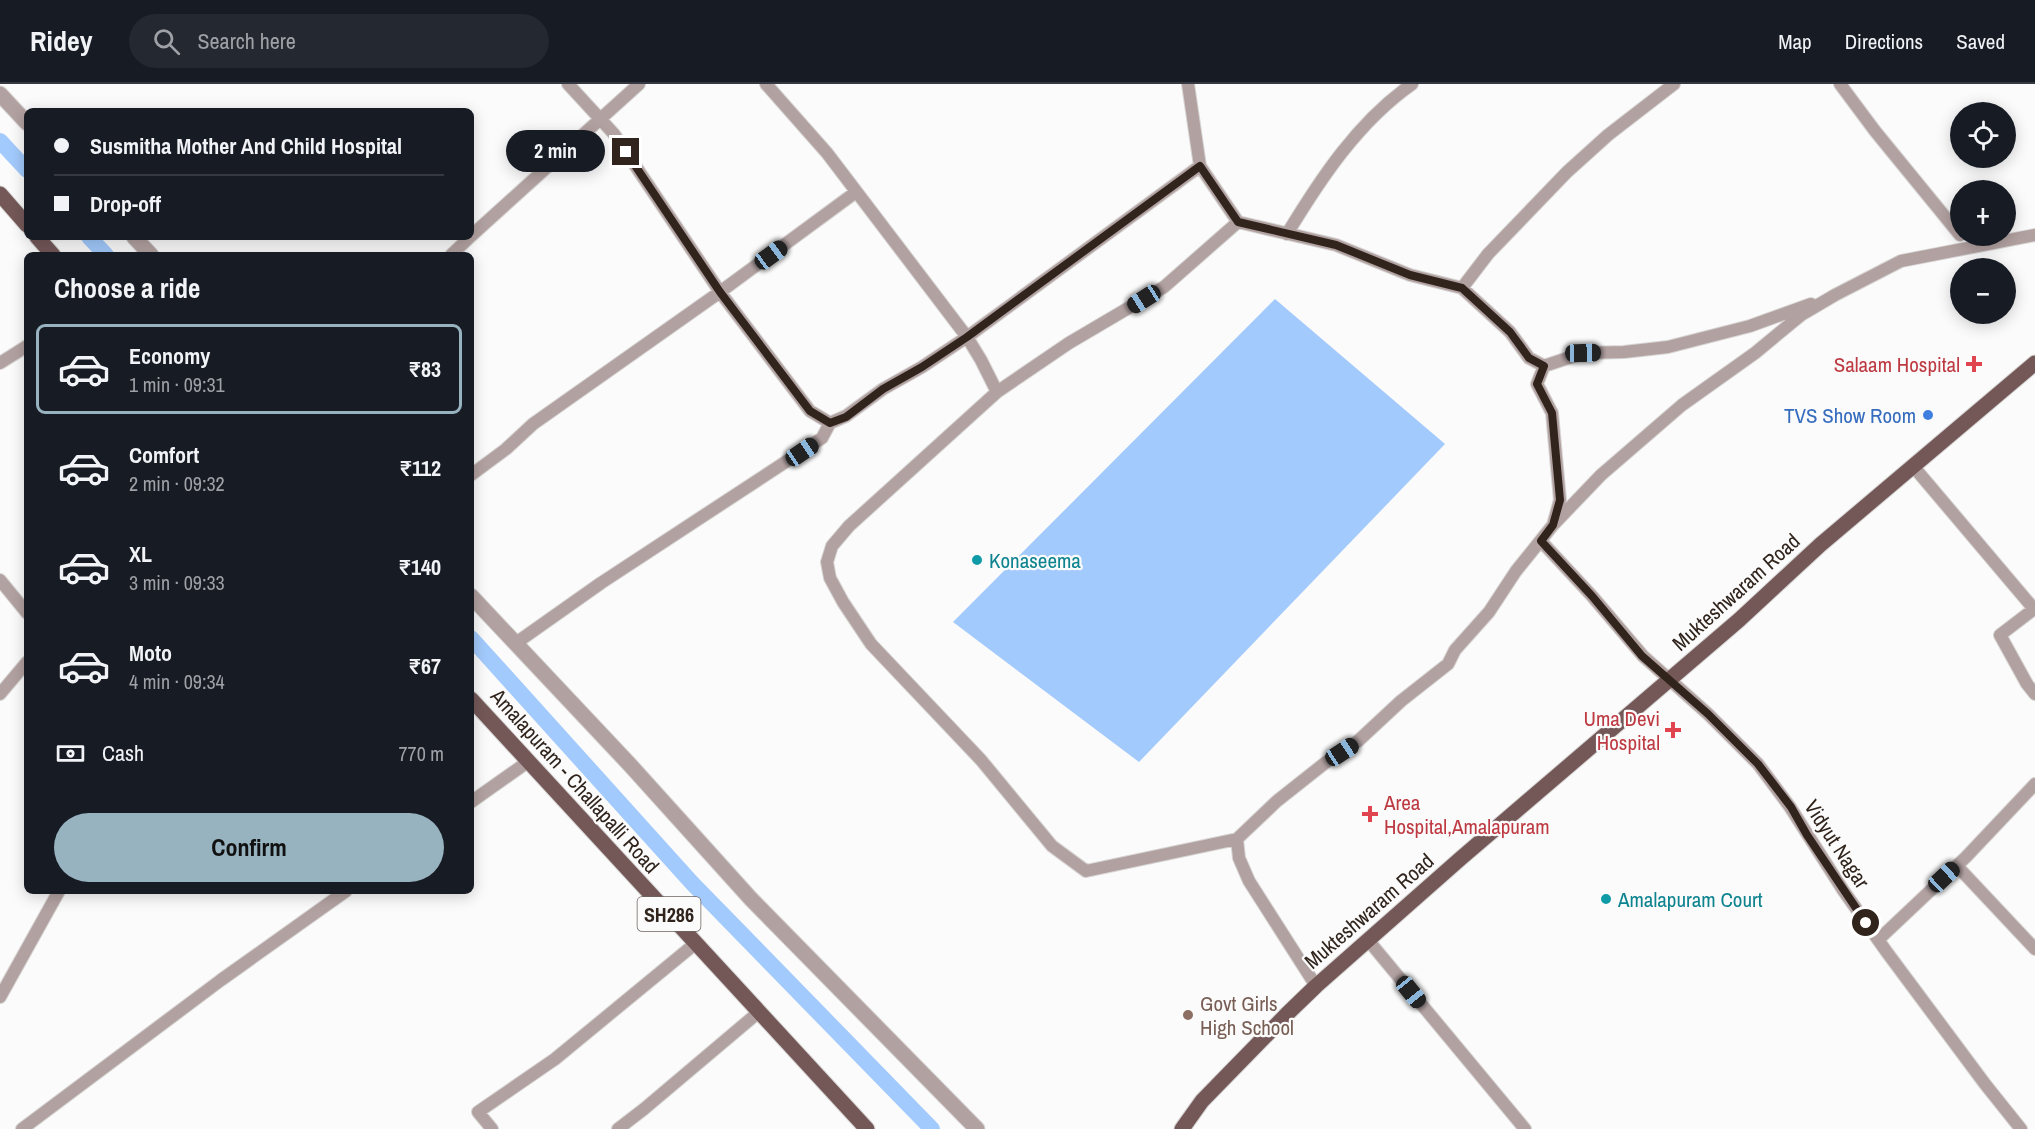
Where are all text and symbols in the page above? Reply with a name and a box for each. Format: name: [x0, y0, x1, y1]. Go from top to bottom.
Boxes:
search box: [129, 14, 549, 68]
text: Ridey: [30, 22, 93, 60]
icon: search: [150, 25, 183, 58]
text: Search here: [198, 26, 296, 56]
text: Map: [1778, 27, 1812, 56]
text: Directions: [1845, 27, 1923, 56]
text: Saved: [1956, 27, 2005, 56]
map controls: [1950, 102, 2016, 324]
button: locate: [1950, 102, 2016, 168]
text: Susmitha Mother And Child Hospital: [90, 131, 402, 161]
callout: 2 min: [506, 131, 605, 173]
text: 2 min: [534, 137, 577, 164]
route end: [612, 138, 639, 165]
button: +: [1950, 180, 2016, 246]
text: Drop-off: [90, 189, 161, 219]
car: [751, 237, 791, 273]
button: −: [1950, 258, 2016, 324]
text: Choose a ride: [54, 270, 200, 306]
car: [1124, 282, 1164, 316]
text: Economy: [129, 341, 210, 371]
icon: car: [57, 342, 111, 396]
car: [1565, 344, 1601, 362]
place label: Salaam Hospital: [1834, 350, 1960, 379]
text: ₹83: [408, 354, 441, 384]
marker: Salaam Hospital: [1965, 355, 1983, 373]
text: 1 min · 09:31: [129, 371, 225, 398]
place label: TVS Show Room: [1784, 401, 1916, 430]
marker: TVS Show Room: [1921, 408, 1935, 422]
car: [782, 434, 822, 470]
text: Comfort: [129, 440, 199, 470]
icon: car: [57, 441, 111, 495]
text: ₹112: [399, 453, 441, 483]
text: 2 min · 09:32: [129, 470, 225, 497]
street label: Mukteshwaram Road: [1666, 527, 1806, 657]
text: XL: [129, 539, 152, 569]
icon: car: [57, 540, 111, 594]
place label: Konaseema: [989, 546, 1081, 575]
text: ₹140: [398, 552, 441, 582]
marker: Konaseema: [970, 553, 984, 567]
text: 3 min · 09:33: [129, 569, 225, 596]
text: Moto: [129, 638, 172, 668]
icon: car: [57, 639, 111, 693]
text: ₹67: [408, 651, 441, 681]
text: 4 min · 09:34: [129, 668, 225, 695]
street label: Amalapuram - Challapalli Road: [484, 682, 666, 880]
place label: Uma Devi Hospital: [1583, 704, 1660, 757]
marker: Uma Devi Hospital: [1664, 721, 1682, 739]
car: [1322, 735, 1362, 769]
icon: cash: [54, 737, 87, 770]
text: Cash: [102, 738, 144, 768]
text: 770 m: [398, 740, 444, 767]
place label: Area Hospital,Amalapuram: [1383, 788, 1550, 841]
street label: Vidyut Nagar: [1798, 794, 1877, 894]
marker: Area Hospital,Amalapuram: [1361, 805, 1379, 823]
button: Confirm: [54, 813, 444, 882]
street label: Mukteshwaram Road: [1298, 847, 1440, 975]
car: [1925, 858, 1963, 896]
place label: Amalapuram Court: [1617, 885, 1763, 914]
marker: Amalapuram Court: [1599, 892, 1613, 906]
road number: SH286: [638, 897, 700, 931]
route start: [1852, 909, 1879, 936]
car: [1393, 972, 1429, 1012]
place label: Govt Girls High School: [1200, 989, 1294, 1042]
marker: Govt Girls High School: [1181, 1008, 1195, 1022]

